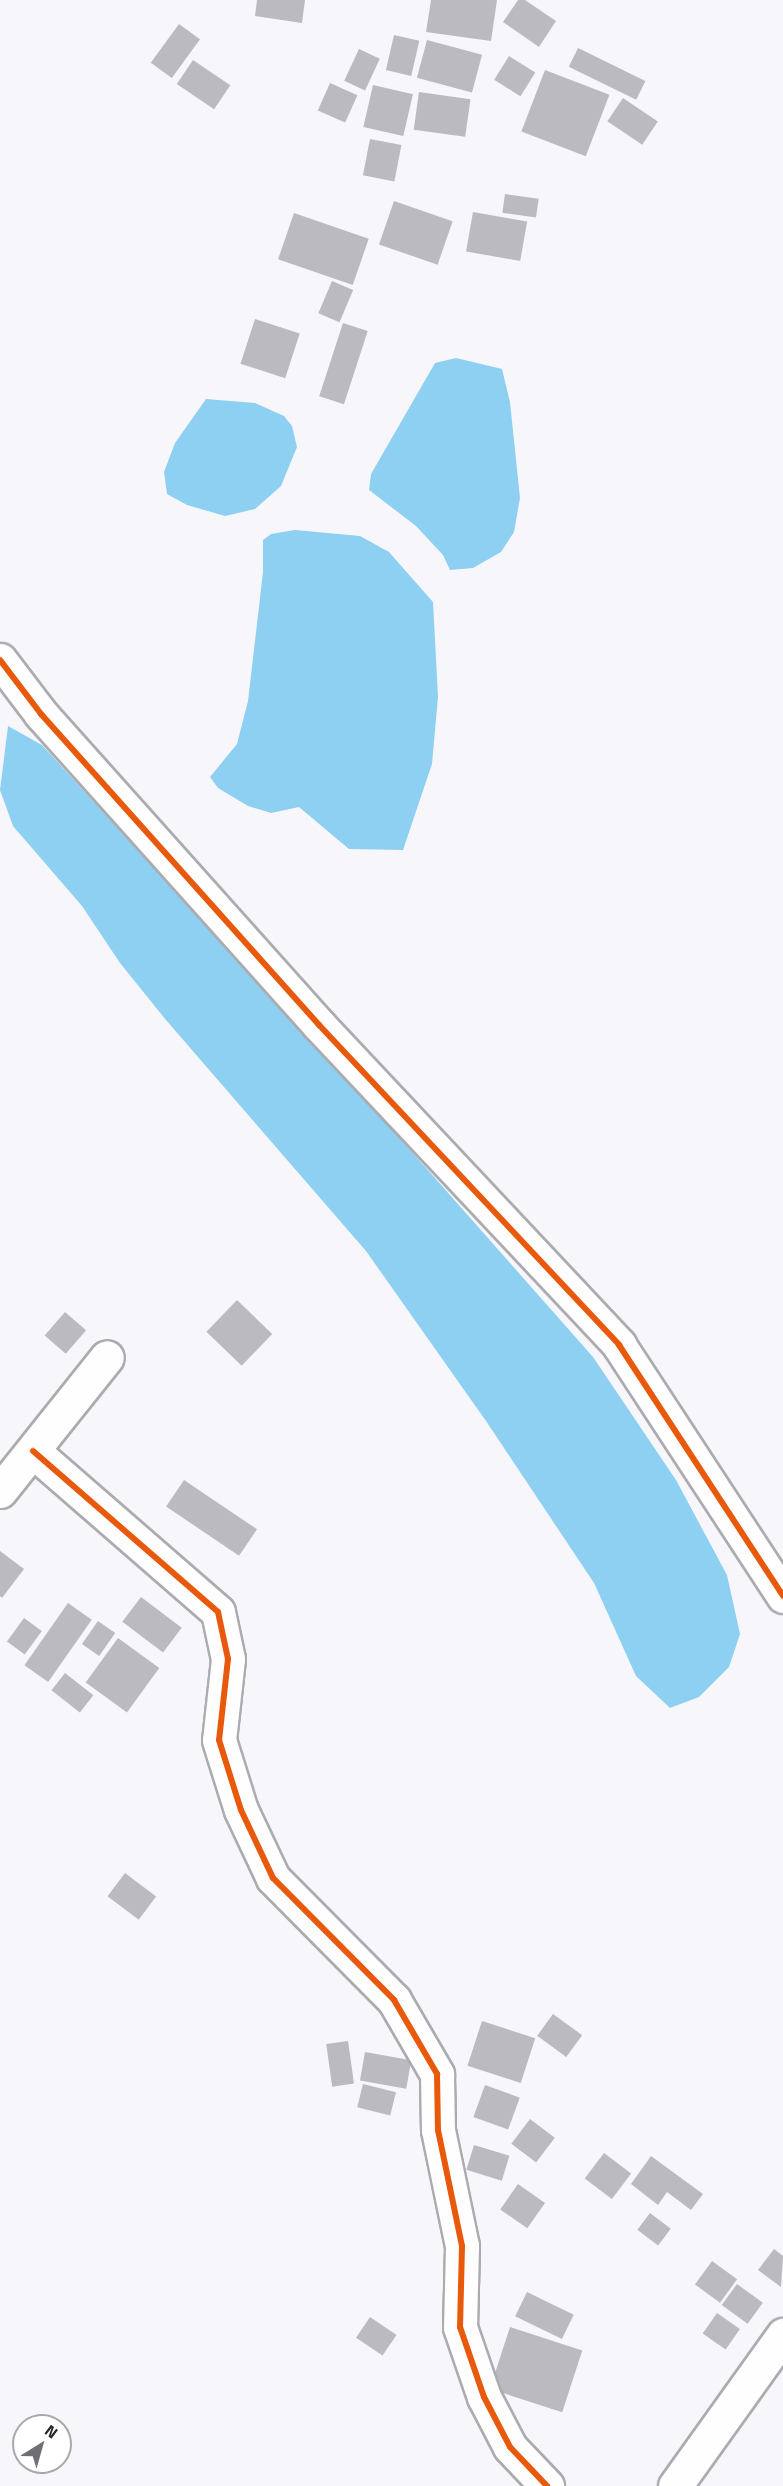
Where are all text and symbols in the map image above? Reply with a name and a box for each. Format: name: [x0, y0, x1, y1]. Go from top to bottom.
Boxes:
north arrow: [12, 2414, 72, 2474]
text: N: [40, 2418, 63, 2444]

